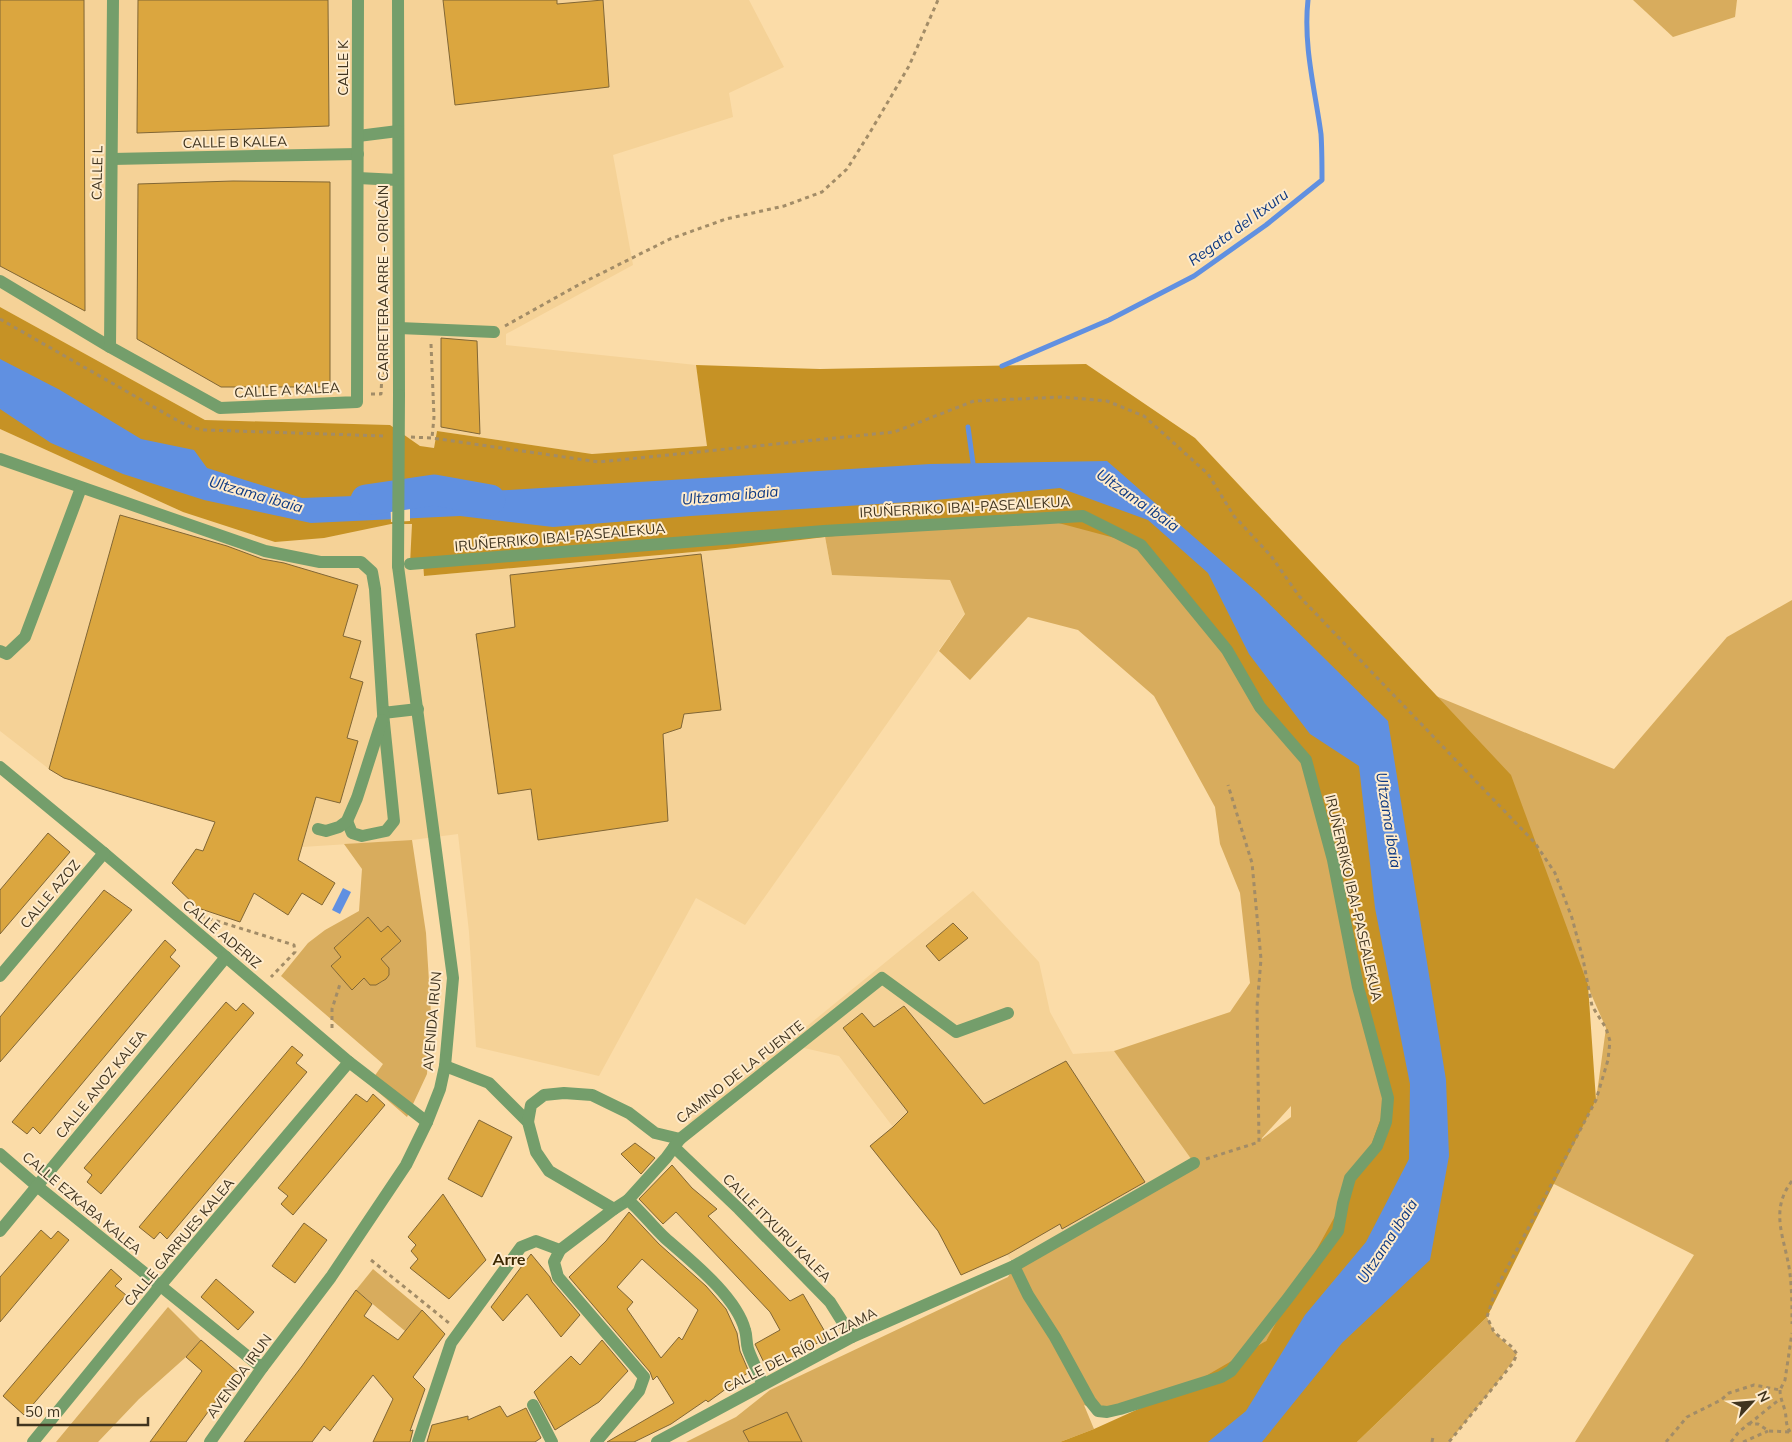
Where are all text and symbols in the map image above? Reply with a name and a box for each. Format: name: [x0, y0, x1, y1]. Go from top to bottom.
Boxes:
street label: CALLE K: [334, 39, 352, 96]
street label: CALLE B KALEA: [183, 132, 288, 152]
street label: CALLE L: [88, 145, 106, 200]
water label: Regata del Itxuru: [1184, 184, 1292, 270]
street label: CARRETERA ARRE - ORICÁIN: [374, 185, 392, 381]
street label: CALLE A KALEA: [234, 378, 341, 402]
water label: Ultzama ibaia: [1093, 464, 1183, 536]
water label: Ultzama ibaia: [207, 472, 305, 516]
water label: Ultzama ibaia: [681, 481, 779, 509]
street label: IRUÑERRIKO IBAI-PASEALEKUA: [859, 492, 1072, 522]
street label: IRUÑERRIKO IBAI-PASEALEKUA: [454, 519, 667, 555]
water label: Ultzama ibaia: [1372, 771, 1406, 869]
street label: IRUÑERRIKO IBAI-PASEALEKUA: [1321, 793, 1387, 1004]
street label: CALLE AZOZ: [16, 856, 84, 932]
street label: CALLE ADERIZ: [179, 896, 265, 972]
street label: AVENIDA IRUN: [419, 970, 445, 1072]
street label: CAMINO DE LA FUENTE: [672, 1016, 808, 1128]
street label: CALLE ANOZ KALEA: [52, 1025, 151, 1142]
street label: CALLE EZKABA KALEA: [19, 1148, 146, 1259]
street label: CALLE ITXURU KALEA: [719, 1170, 836, 1287]
street label: CALLE GARRUES KALEA: [120, 1174, 238, 1310]
water label: Ultzama ibaia: [1353, 1195, 1421, 1287]
district label: Arre: [492, 1249, 526, 1269]
street label: CALLE DEL RÍO ULTZAMA: [720, 1303, 880, 1397]
street label: AVENIDA IRUN: [202, 1330, 276, 1422]
north arrow: [1727, 1377, 1777, 1427]
text: N: [1753, 1388, 1774, 1405]
scale bar: [18, 1394, 148, 1426]
text: 50 m: [25, 1402, 60, 1421]

